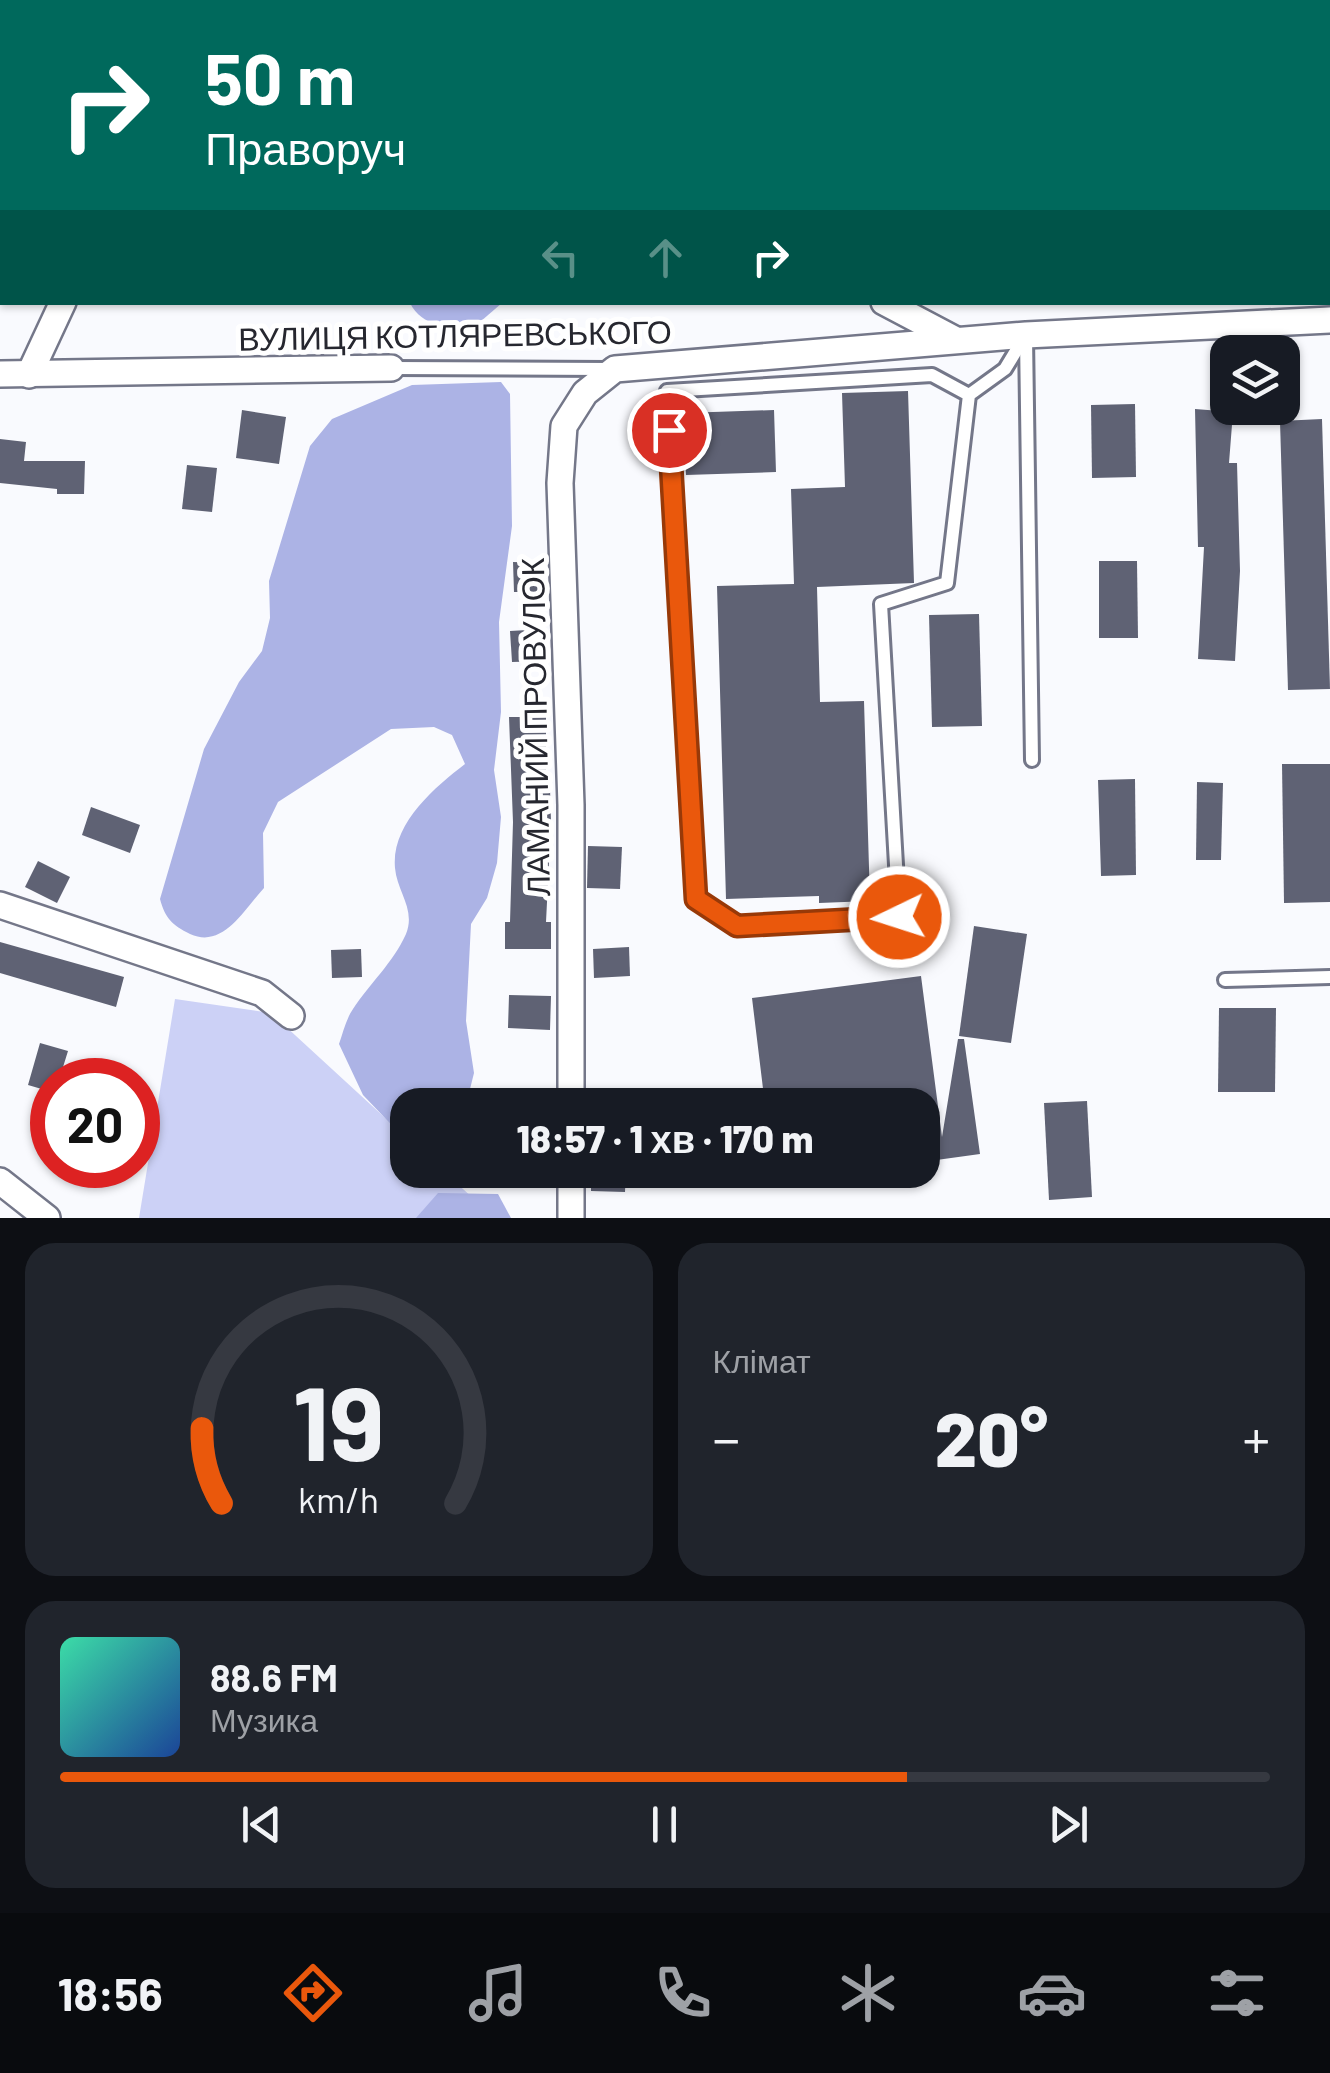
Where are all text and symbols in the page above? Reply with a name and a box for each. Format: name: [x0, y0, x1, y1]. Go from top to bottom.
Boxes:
text: 50 m: [205, 35, 355, 119]
icon: right: [40, 40, 170, 170]
text: Праворуч: [205, 120, 406, 174]
icon: left: [533, 230, 588, 285]
icon: ahead: [638, 230, 693, 285]
icon: right: [743, 230, 798, 285]
street label: ВУЛИЦЯ КОТЛЯРЕВСЬКОГО: [238, 311, 672, 358]
map controls: [1210, 335, 1300, 425]
button: layers: [1210, 335, 1300, 425]
pin: [627, 388, 712, 473]
icon: arrive: [642, 403, 697, 458]
street label: ЛАМАНИЙ ПРОВУЛОК: [512, 557, 556, 897]
position arrow: [847, 865, 951, 969]
speed limit sign: 20: [30, 1058, 160, 1188]
text: 18:57 · 1 хв · 170 m: [517, 1115, 813, 1161]
text: Клімат: [713, 1341, 811, 1379]
text: 19: [293, 1357, 385, 1482]
text: 20°: [935, 1392, 1048, 1482]
text: −: [713, 1404, 740, 1470]
text: +: [1242, 1404, 1270, 1470]
text: km/h: [298, 1477, 379, 1520]
text: 88.6 FM: [210, 1654, 338, 1700]
text: Музика: [210, 1700, 318, 1738]
icon: previous: [234, 1797, 289, 1852]
icon: pause: [637, 1797, 692, 1852]
icon: next: [1041, 1797, 1096, 1852]
icon: directions: [278, 1958, 348, 2028]
icon: music: [463, 1958, 533, 2028]
icon: phone: [648, 1958, 718, 2028]
icon: climate: [833, 1958, 903, 2028]
icon: car: [1017, 1958, 1087, 2028]
icon: filters: [1202, 1958, 1272, 2028]
text: 18:56: [57, 1966, 163, 2020]

